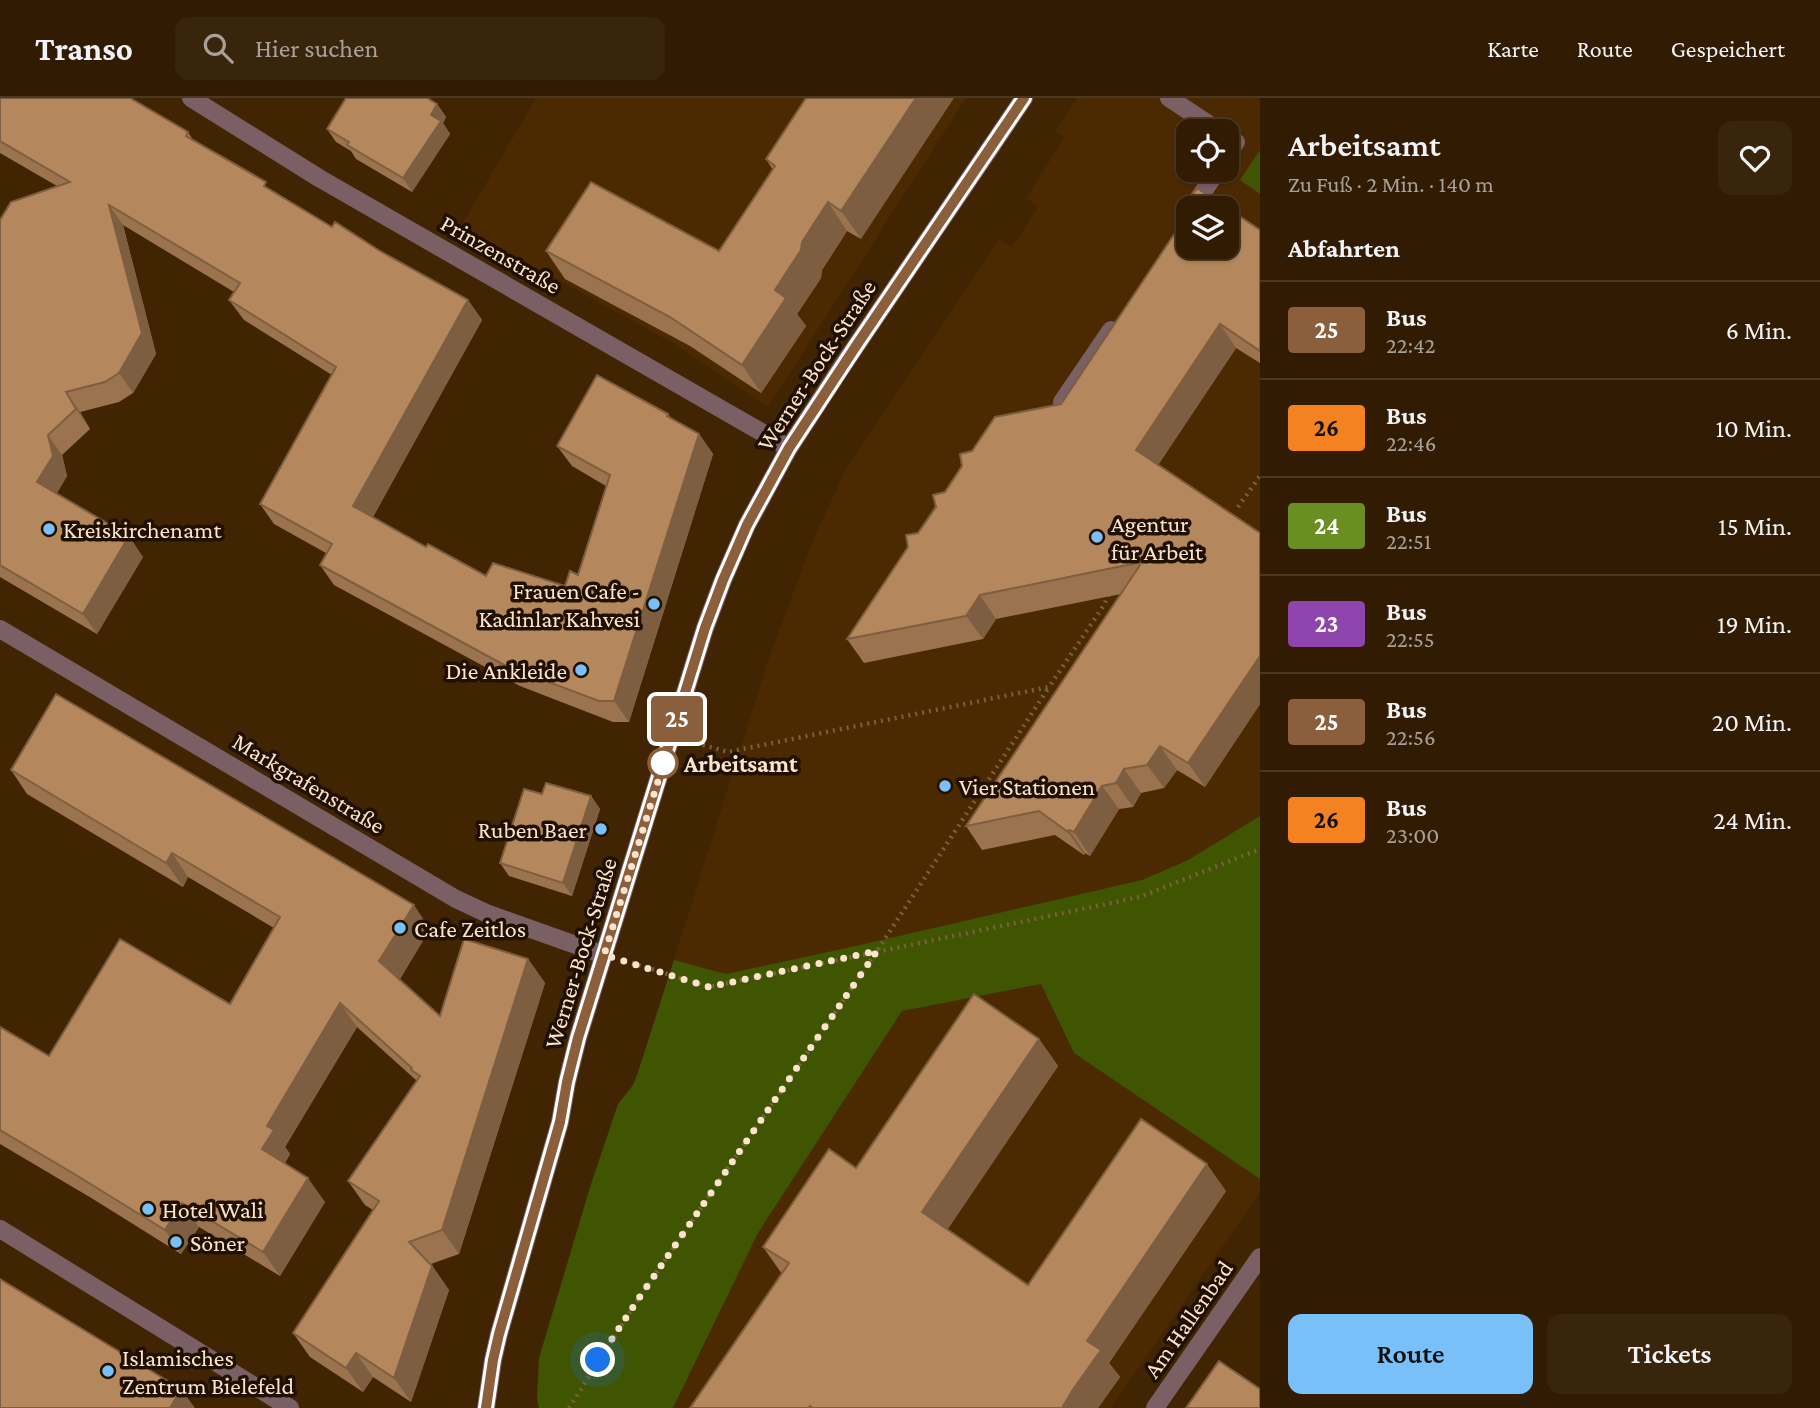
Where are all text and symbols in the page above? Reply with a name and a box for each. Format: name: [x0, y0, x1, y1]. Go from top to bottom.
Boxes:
search box: [175, 17, 665, 80]
icon: search: [199, 29, 237, 67]
text: Transo: [35, 30, 133, 67]
text: Hier suchen: [255, 34, 378, 63]
text: Karte: [1487, 35, 1539, 62]
text: Route: [1577, 35, 1633, 62]
text: Gespeichert: [1671, 35, 1785, 62]
map controls: [1176, 119, 1239, 259]
button: locate: [1176, 119, 1239, 182]
button: heart: [1718, 121, 1792, 195]
text: Arbeitsamt: [1288, 126, 1441, 163]
text: Zu Fuß · 2 Min. · 140 m: [1288, 171, 1494, 197]
button: layers: [1176, 196, 1239, 259]
street label: Prinzenstraße: [436, 209, 566, 299]
text: Abfahrten: [1288, 234, 1400, 263]
street label: Werner-Bock-Straße: [751, 275, 881, 455]
text: Bus: [1386, 303, 1427, 332]
text: 25: [1315, 316, 1339, 343]
text: 6 Min.: [1726, 316, 1792, 345]
text: 22:42: [1386, 332, 1436, 358]
text: Bus: [1386, 401, 1427, 430]
text: 26: [1314, 414, 1339, 441]
text: 10 Min.: [1715, 414, 1792, 443]
text: 22:46: [1386, 430, 1437, 456]
text: Bus: [1386, 499, 1427, 528]
place label: Agentur für Arbeit: [1111, 510, 1204, 565]
text: 24: [1314, 512, 1339, 539]
text: 15 Min.: [1718, 512, 1792, 541]
place label: Kreiskirchenamt: [63, 516, 222, 543]
marker: Kreiskirchenamt: [41, 521, 57, 537]
text: 22:51: [1386, 528, 1431, 554]
marker: Agentur für Arbeit: [1089, 529, 1105, 545]
place label: Frauen Cafe - Kadinlar Kahvesi: [478, 577, 640, 632]
marker: Frauen Cafe - Kadinlar Kahvesi: [646, 596, 662, 612]
text: Bus: [1386, 597, 1427, 626]
text: 23: [1315, 610, 1338, 637]
text: 19 Min.: [1717, 610, 1792, 639]
text: 22:55: [1386, 626, 1435, 652]
place label: Die Ankleide: [445, 657, 567, 684]
marker: Die Ankleide: [573, 662, 589, 678]
text: Bus: [1386, 695, 1427, 724]
line badge: 25: [646, 696, 708, 742]
text: 25: [665, 705, 689, 732]
text: 25: [1315, 708, 1339, 735]
text: 20 Min.: [1712, 708, 1792, 737]
text: 22:56: [1386, 724, 1436, 750]
street label: Markgrafenstraße: [228, 727, 390, 839]
marker: Arbeitsamt: [648, 748, 678, 778]
place label: Arbeitsamt: [683, 750, 798, 777]
place label: Vier Stationen: [959, 773, 1095, 800]
marker: Vier Stationen: [937, 778, 953, 794]
text: Bus: [1386, 793, 1427, 822]
text: 26: [1314, 806, 1339, 833]
text: 24 Min.: [1713, 806, 1792, 835]
place label: Ruben Baer: [478, 816, 587, 843]
marker: Ruben Baer: [593, 821, 609, 837]
text: 23:00: [1386, 822, 1439, 848]
street label: Werner-Bock-Straße: [538, 854, 622, 1052]
place label: Cafe Zeitlos: [414, 915, 526, 942]
marker: Cafe Zeitlos: [392, 920, 408, 936]
place label: Hotel Wali: [162, 1196, 263, 1223]
marker: Hotel Wali: [140, 1201, 156, 1217]
place label: Söner: [190, 1229, 246, 1256]
marker: Söner: [168, 1234, 184, 1250]
street label: Am Hallenbad: [1138, 1255, 1238, 1383]
button: Route: [1288, 1314, 1533, 1394]
button: Tickets: [1547, 1314, 1792, 1394]
your location: [580, 1342, 615, 1377]
place label: Islamisches Zentrum Bielefeld: [122, 1344, 295, 1399]
marker: Islamisches Zentrum Bielefeld: [100, 1363, 116, 1379]

